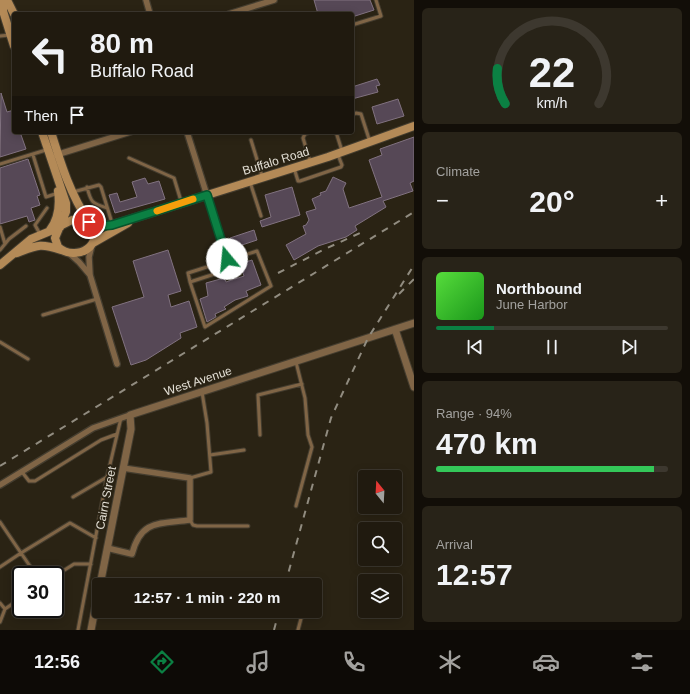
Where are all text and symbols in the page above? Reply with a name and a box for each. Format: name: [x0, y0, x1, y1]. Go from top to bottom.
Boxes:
icon: left: [24, 28, 76, 80]
text: 80 m: [90, 28, 154, 59]
text: 22: [529, 49, 575, 96]
text: Buffalo Road: [90, 61, 194, 81]
text: km/h: [537, 95, 568, 111]
icon: arrive: [66, 104, 88, 126]
text: Then: [24, 107, 58, 124]
street label: Buffalo Road: [241, 144, 311, 178]
text: Climate: [436, 164, 480, 179]
text: 20°: [529, 185, 575, 218]
text: −: [436, 188, 449, 213]
text: +: [655, 188, 668, 213]
pin: [72, 205, 106, 239]
icon: arrive: [78, 211, 100, 233]
position arrow: [206, 238, 248, 280]
text: Northbound: [496, 280, 582, 297]
text: June Harbor: [496, 297, 568, 312]
icon: previous: [464, 336, 486, 358]
icon: pause: [541, 336, 563, 358]
icon: next: [618, 336, 640, 358]
street label: West Avenue: [162, 363, 234, 399]
text: Range · 94%: [436, 406, 512, 421]
text: 470 km: [436, 427, 538, 460]
street label: Cairn Street: [93, 465, 119, 531]
north arrow: [358, 470, 402, 514]
map controls: [358, 470, 402, 618]
button: search: [358, 522, 402, 566]
text: Arrival: [436, 537, 473, 552]
text: 12:57: [436, 558, 513, 591]
speed limit sign: 30: [12, 566, 64, 618]
button: layers: [358, 574, 402, 618]
text: 12:57 · 1 min · 220 m: [134, 589, 280, 606]
icon: directions: [148, 648, 176, 676]
icon: music: [244, 648, 272, 676]
icon: phone: [340, 648, 368, 676]
icon: climate: [436, 648, 464, 676]
icon: car: [532, 648, 560, 676]
icon: filters: [628, 648, 656, 676]
text: 12:56: [34, 652, 80, 672]

